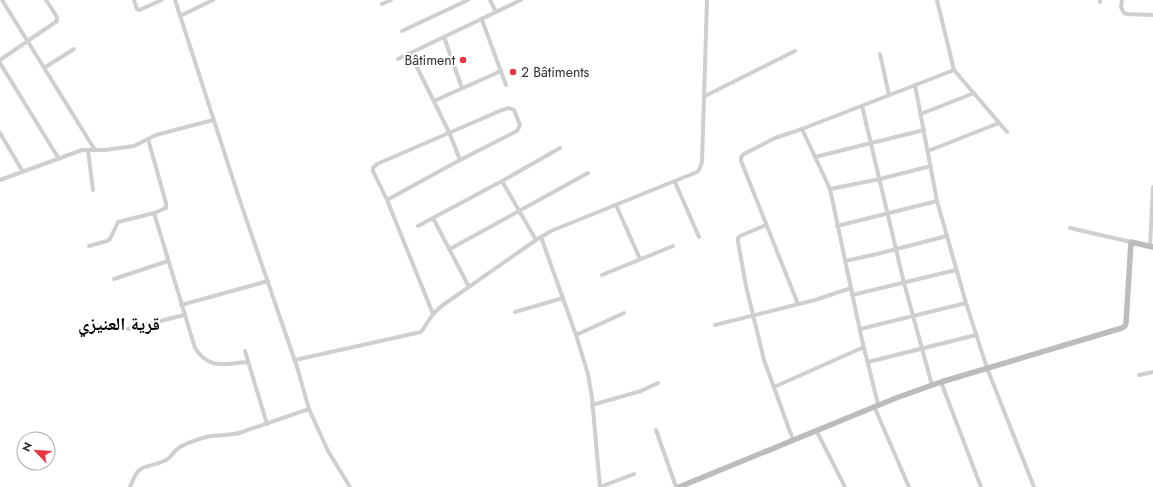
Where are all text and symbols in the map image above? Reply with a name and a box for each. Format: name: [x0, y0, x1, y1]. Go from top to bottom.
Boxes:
place label: Bâtiment: [405, 50, 456, 70]
marker: Bâtiment: [458, 55, 468, 65]
place label: 2 Bâtiments: [521, 62, 590, 82]
marker: 2 Bâtiments: [508, 67, 518, 77]
district label: قرية العنيزي: [78, 311, 160, 338]
north arrow: [16, 431, 56, 471]
text: N: [18, 439, 36, 454]

